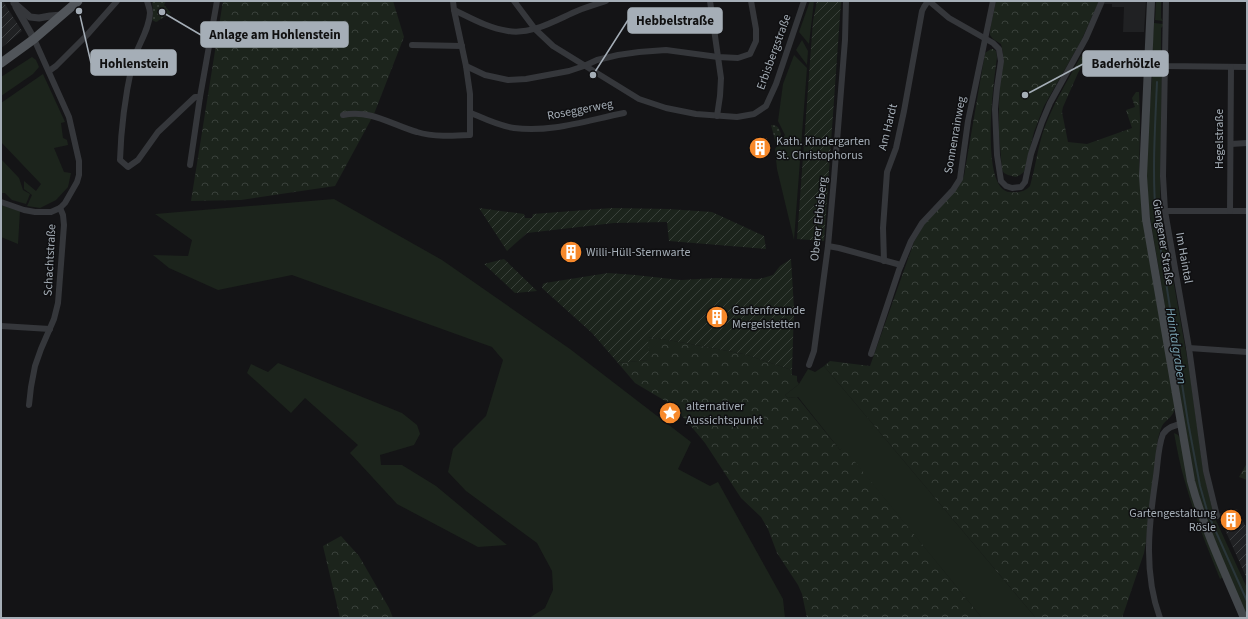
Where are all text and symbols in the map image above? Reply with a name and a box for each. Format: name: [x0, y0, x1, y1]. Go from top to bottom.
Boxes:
callout: Hebbelstraße: [628, 8, 722, 33]
text: Hebbelstraße: [636, 12, 714, 30]
street label: Erbisbergstraße: [752, 12, 796, 92]
callout: Anlage am Hohlenstein: [201, 22, 348, 47]
text: Anlage am Hohlenstein: [208, 26, 341, 44]
callout: Hohlenstein: [91, 50, 176, 75]
callout: Baderhölzle: [1083, 51, 1168, 76]
text: Hohlenstein: [99, 55, 169, 73]
text: Baderhölzle: [1092, 55, 1161, 73]
street label: Roseggerweg: [546, 95, 614, 125]
street label: Sonnenrainweg: [940, 95, 970, 175]
street label: Am Hardt: [874, 102, 902, 152]
street label: Hegelstraße: [1211, 109, 1228, 169]
place label: Kath. Kindergarten St. Christophorus: [776, 133, 870, 164]
building icon: Kath. Kindergarten St. Christophorus: [747, 135, 773, 161]
street label: Oberer Erbisberg: [806, 176, 832, 262]
street label: Giengener Straße: [1148, 198, 1178, 286]
street label: Schachtstraße: [40, 224, 60, 296]
street label: Im Haintal: [1171, 231, 1197, 285]
building icon: Willi-Hüll-Sternwarte: [558, 239, 584, 265]
place label: Willi-Hüll-Sternwarte: [586, 244, 690, 261]
place label: Gartenfreunde Mergelstetten: [732, 302, 805, 333]
building icon: Gartenfreunde Mergelstetten: [704, 304, 730, 330]
water label: Haintalgraben: [1161, 306, 1191, 386]
place label: alternativer Aussichtspunkt: [686, 398, 762, 429]
place icon: alternativer Aussichtspunkt: [657, 400, 683, 426]
place label: Gartengestaltung Rösle: [1129, 505, 1216, 536]
building icon: Gartengestaltung Rösle: [1218, 507, 1244, 533]

